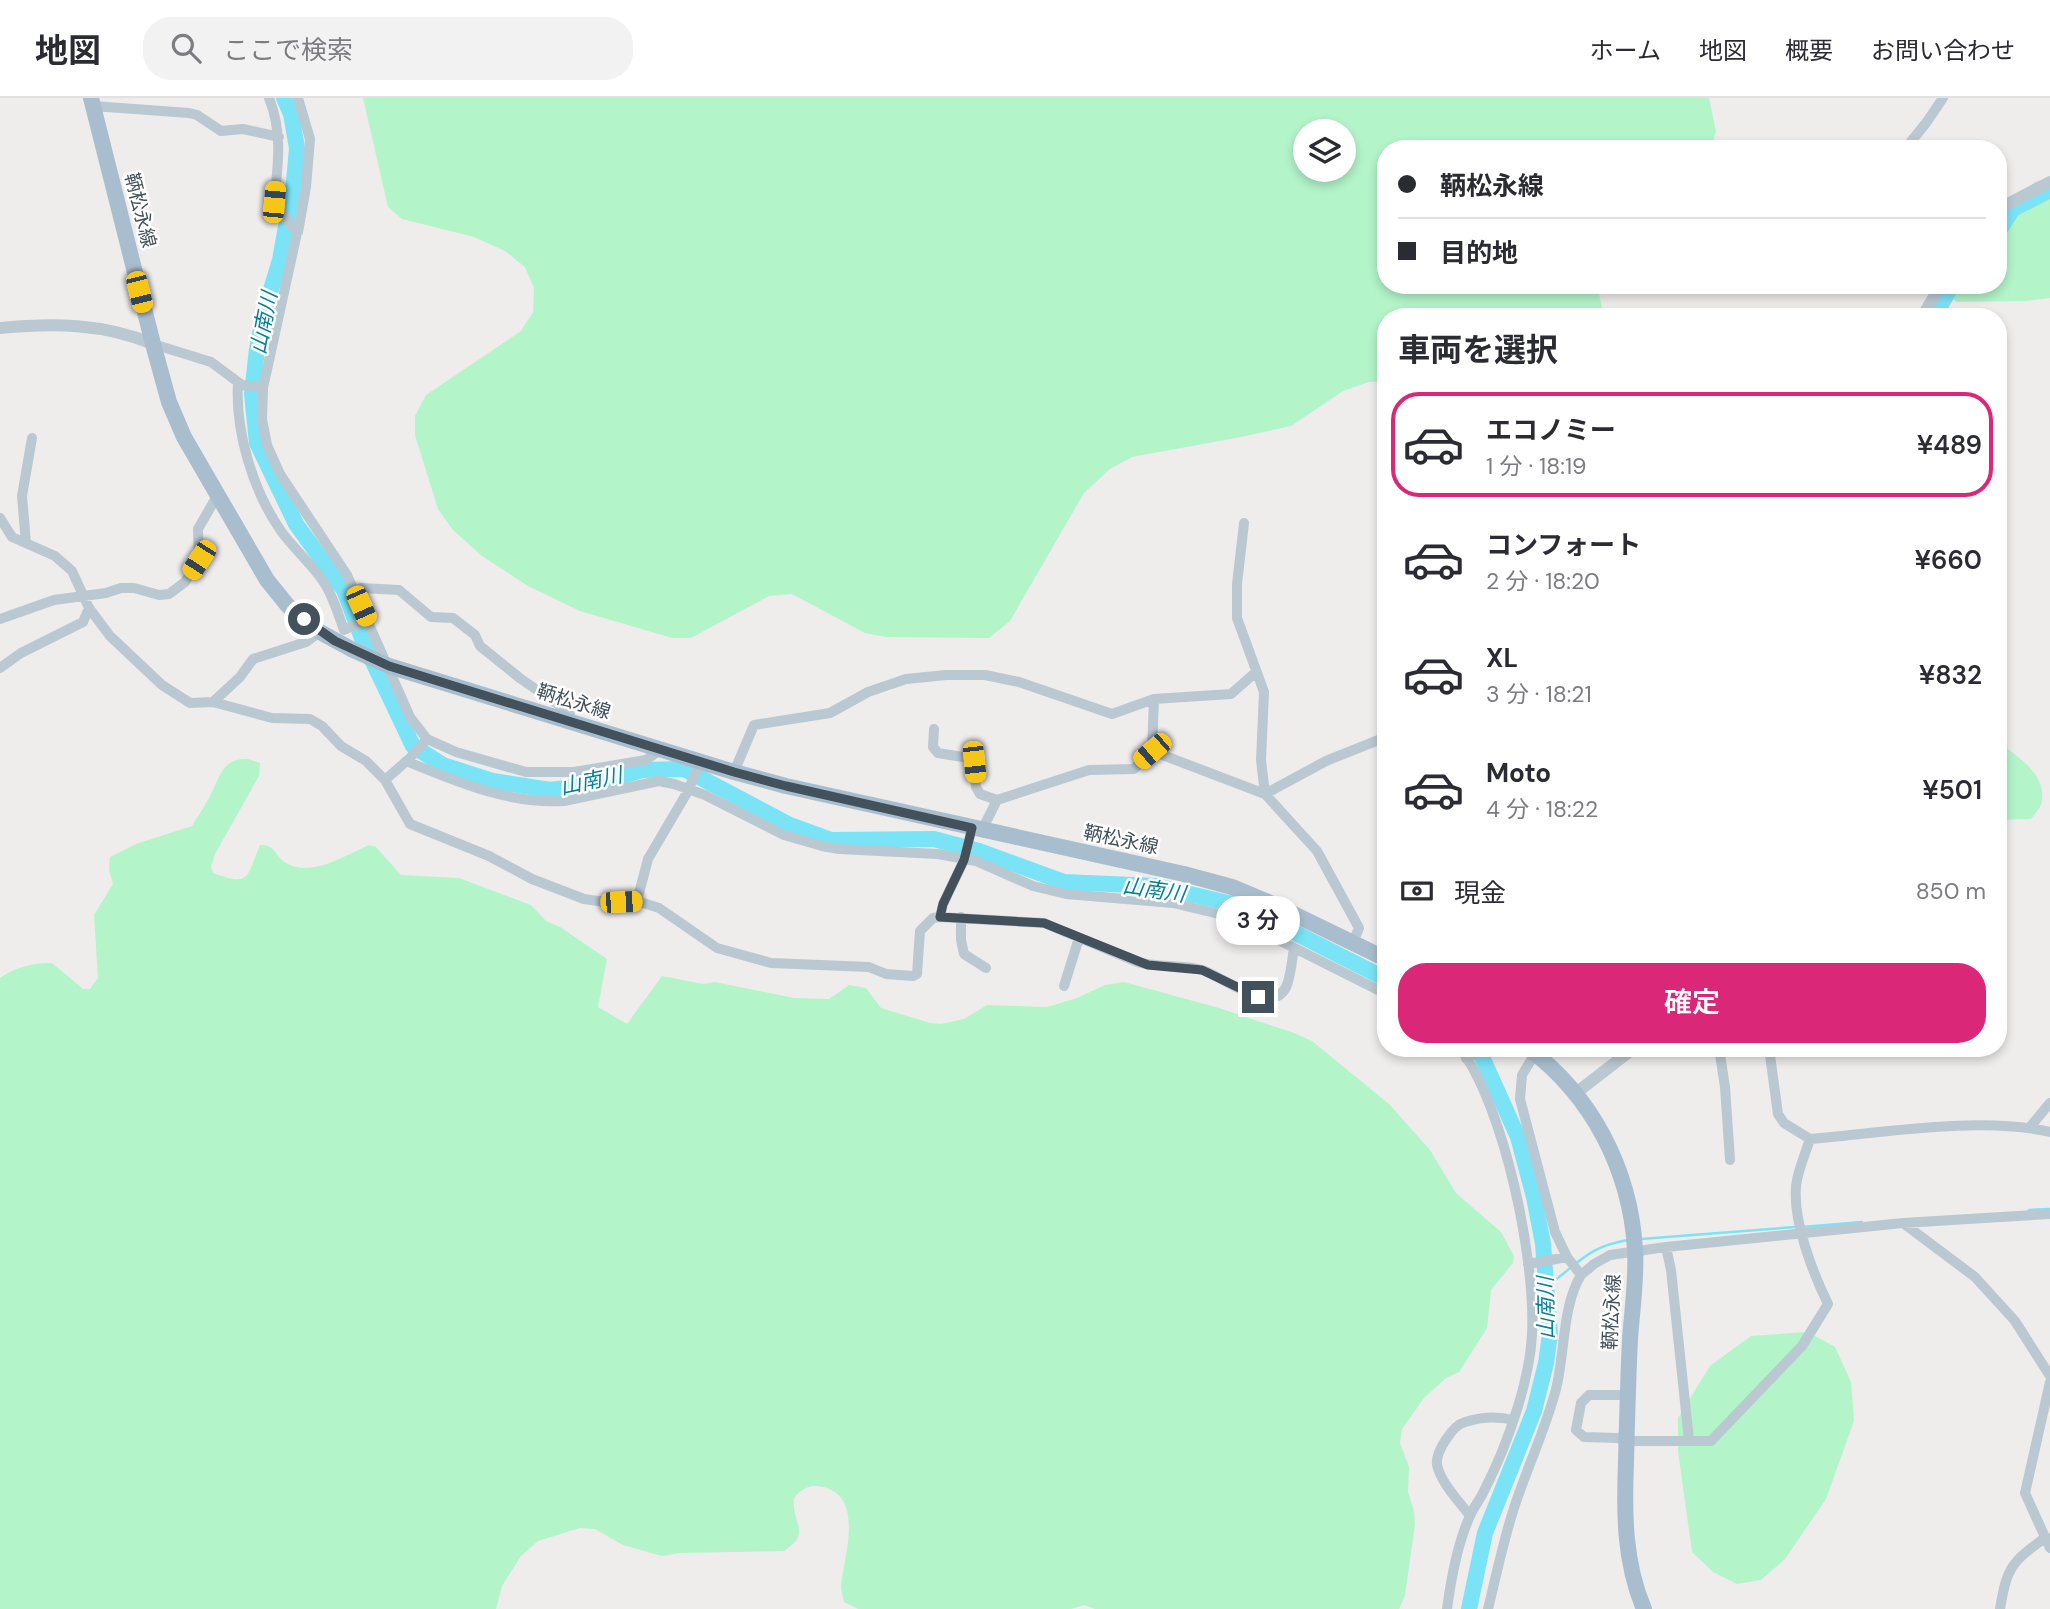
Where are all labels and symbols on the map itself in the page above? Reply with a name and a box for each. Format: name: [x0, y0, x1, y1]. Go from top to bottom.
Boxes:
street label: 鞆松永線: [119, 170, 162, 250]
car: [262, 180, 287, 224]
car: [124, 269, 155, 315]
water label: 山南川: [244, 287, 284, 357]
car: [179, 537, 220, 583]
car: [343, 583, 380, 629]
route start: [288, 603, 320, 635]
street label: 鞆松永線: [534, 678, 614, 725]
car: [1130, 729, 1175, 773]
car: [962, 740, 987, 784]
water label: 山南川: [557, 760, 627, 801]
street label: 鞆松永線: [1081, 819, 1161, 860]
water label: 山南川: [1121, 872, 1189, 909]
car: [600, 891, 643, 913]
callout: 3 分: [1216, 895, 1300, 944]
route end: [1242, 981, 1274, 1013]
street label: 鞆松永線: [1597, 1273, 1626, 1351]
water label: 山南川: [1531, 1274, 1561, 1340]

